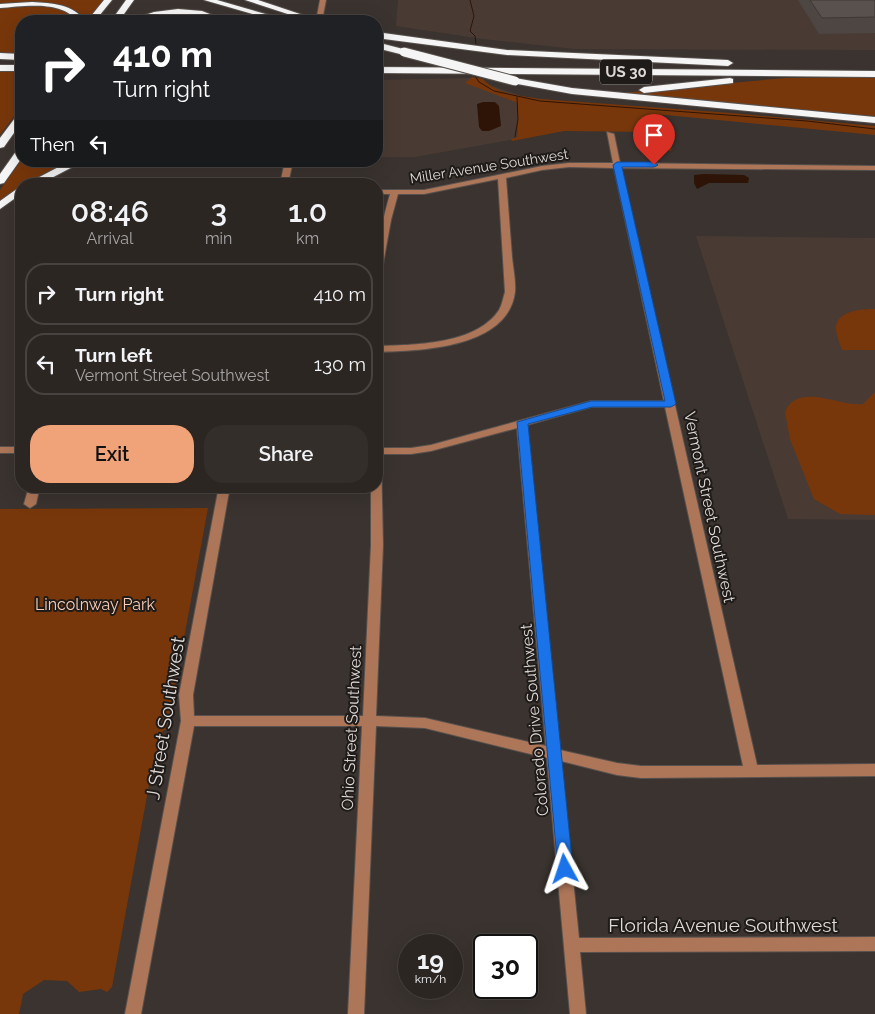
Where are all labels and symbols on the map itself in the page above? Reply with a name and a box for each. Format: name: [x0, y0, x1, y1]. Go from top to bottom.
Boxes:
road number: US 30: [600, 60, 652, 84]
pin: [633, 114, 675, 165]
street label: Miller Avenue Southwest: [409, 146, 570, 186]
street label: Vermont Street Southwest: [680, 410, 739, 605]
park label: Lincolnway Park: [35, 595, 156, 614]
street label: Colorado Drive Southwest: [517, 622, 552, 817]
street label: J Street Southwest: [141, 634, 189, 801]
street label: Ohio Street Southwest: [338, 644, 365, 811]
position arrow: [538, 842, 590, 894]
street label: Florida Avenue Southwest: [608, 914, 838, 936]
speed limit sign: 30: [473, 934, 538, 999]

